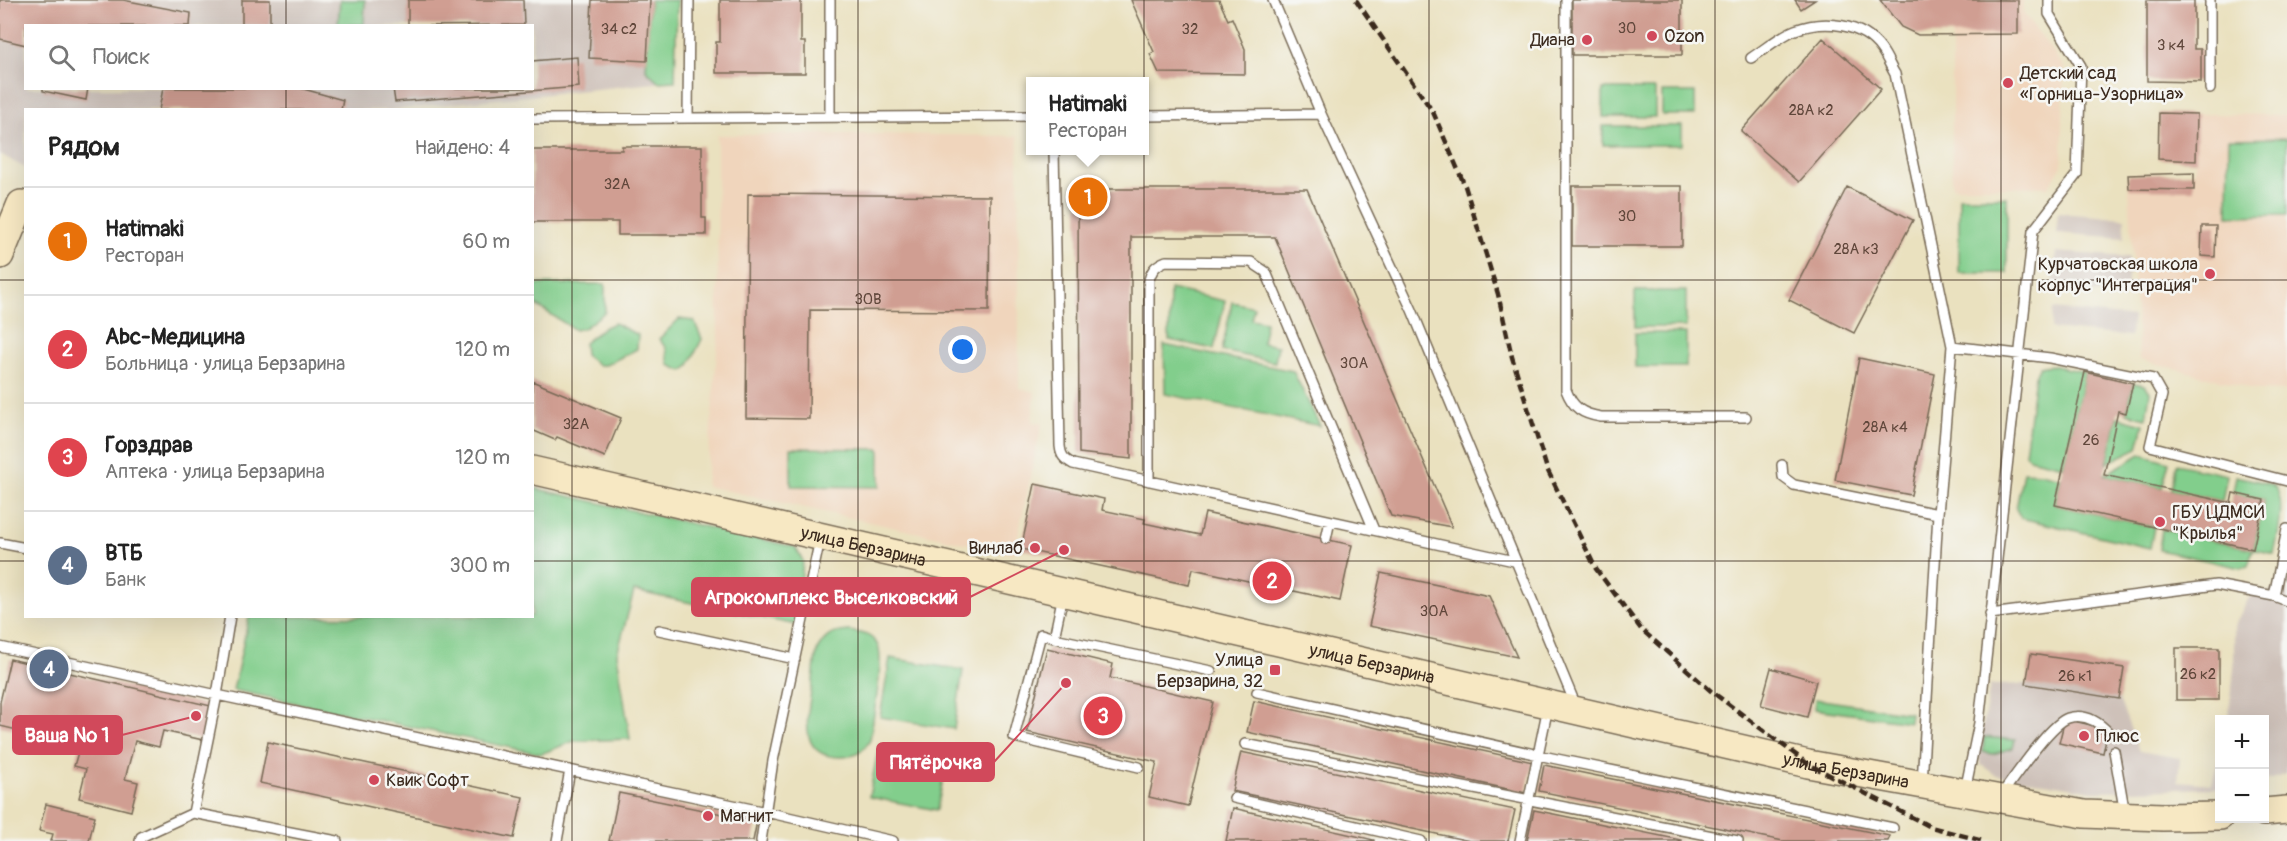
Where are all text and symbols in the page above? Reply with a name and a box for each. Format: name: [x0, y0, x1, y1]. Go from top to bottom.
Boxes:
house number: 30: [1618, 19, 1636, 38]
house number: 34 с2: [601, 20, 637, 39]
house number: 32: [1182, 20, 1198, 39]
search box: [24, 24, 534, 90]
place label: Ozon: [1664, 25, 1704, 48]
place label: Диана: [1529, 29, 1575, 52]
marker: Ozon: [1645, 29, 1659, 43]
marker: Диана: [1580, 33, 1594, 47]
house number: 3 к4: [2157, 36, 2185, 55]
icon: search: [45, 41, 78, 74]
text: Поиск: [93, 43, 150, 71]
place label: Детский сад «Горница-Узорница»: [2019, 62, 2183, 106]
marker: Детский сад «Горница-Узорница»: [2001, 76, 2015, 90]
popup: [1026, 77, 1149, 155]
text: Hatimaki: [1048, 90, 1127, 118]
house number: 28А к2: [1788, 101, 1834, 120]
text: Ресторан: [1048, 118, 1127, 143]
text: Рядом: [48, 131, 120, 163]
text: Найдено: 4: [415, 135, 510, 160]
pin: 1: [1068, 174, 1108, 220]
house number: 32А: [604, 175, 631, 194]
house number: 30: [1618, 207, 1636, 226]
text: Hatimaki: [105, 215, 184, 243]
text: 1: [64, 229, 71, 254]
text: 60 m: [463, 229, 510, 254]
house number: 28А к3: [1833, 240, 1879, 259]
text: Ресторан: [105, 243, 184, 268]
place label: Курчатовская школа корпус "Интеграция": [2038, 253, 2198, 297]
marker: Курчатовская школа корпус "Интеграция": [2203, 267, 2217, 281]
house number: 30В: [854, 290, 882, 309]
text: Abc-Медицина: [105, 323, 245, 351]
your location: [948, 335, 977, 364]
text: 2: [62, 337, 73, 362]
text: 120 m: [455, 337, 510, 362]
text: Больница · улица Берзарина: [105, 351, 345, 376]
house number: 30А: [1340, 354, 1368, 373]
house number: 32А: [563, 415, 590, 434]
house number: 28А к4: [1862, 418, 1908, 437]
text: Горздрав: [105, 431, 193, 459]
house number: 26: [2082, 431, 2100, 450]
text: 3: [62, 445, 73, 470]
text: 120 m: [455, 445, 510, 470]
text: Аптека · улица Берзарина: [105, 459, 325, 484]
place label: ГБУ ЦДМСИ "Крылья": [2172, 501, 2265, 545]
marker: ГБУ ЦДМСИ "Крылья": [2153, 515, 2167, 529]
street label: улица Берзарина: [797, 521, 928, 572]
place label: Винлаб: [968, 537, 1023, 560]
text: ВТБ: [105, 539, 143, 567]
marker: Винлаб: [1028, 541, 1042, 555]
text: 4: [62, 553, 73, 578]
text: 300 m: [449, 553, 510, 578]
pin: 2: [1252, 558, 1292, 604]
text: Банк: [105, 567, 147, 592]
callout: Агрокомплекс Выселковский: [692, 578, 970, 616]
text: Агрокомплекс Выселковский: [704, 585, 958, 610]
house number: 30А: [1420, 602, 1448, 621]
street label: улица Берзарина: [1306, 638, 1437, 690]
pin: 4: [29, 646, 68, 692]
place label: Улица Берзарина, 32: [1157, 649, 1263, 693]
marker: Улица Берзарина, 32: [1268, 663, 1282, 677]
house number: 26 к2: [2180, 665, 2216, 684]
house number: 26 к1: [2058, 667, 2092, 686]
pin: 3: [1084, 694, 1122, 738]
map controls: [2215, 715, 2269, 823]
button: +: [2215, 715, 2269, 769]
callout: Ваша № 1: [13, 716, 122, 754]
text: Ваша № 1: [25, 723, 109, 748]
place label: Плюс: [2096, 725, 2139, 748]
marker: Плюс: [2077, 729, 2091, 743]
callout: Пятёрочка: [877, 743, 994, 781]
street label: улица Берзарина: [1780, 747, 1911, 794]
text: Пятёрочка: [890, 750, 982, 775]
place label: Квик Софт: [386, 769, 469, 792]
button: −: [2215, 769, 2269, 823]
marker: Квик Софт: [367, 773, 381, 787]
place label: Магнит: [720, 805, 773, 828]
marker: Магнит: [701, 809, 715, 823]

